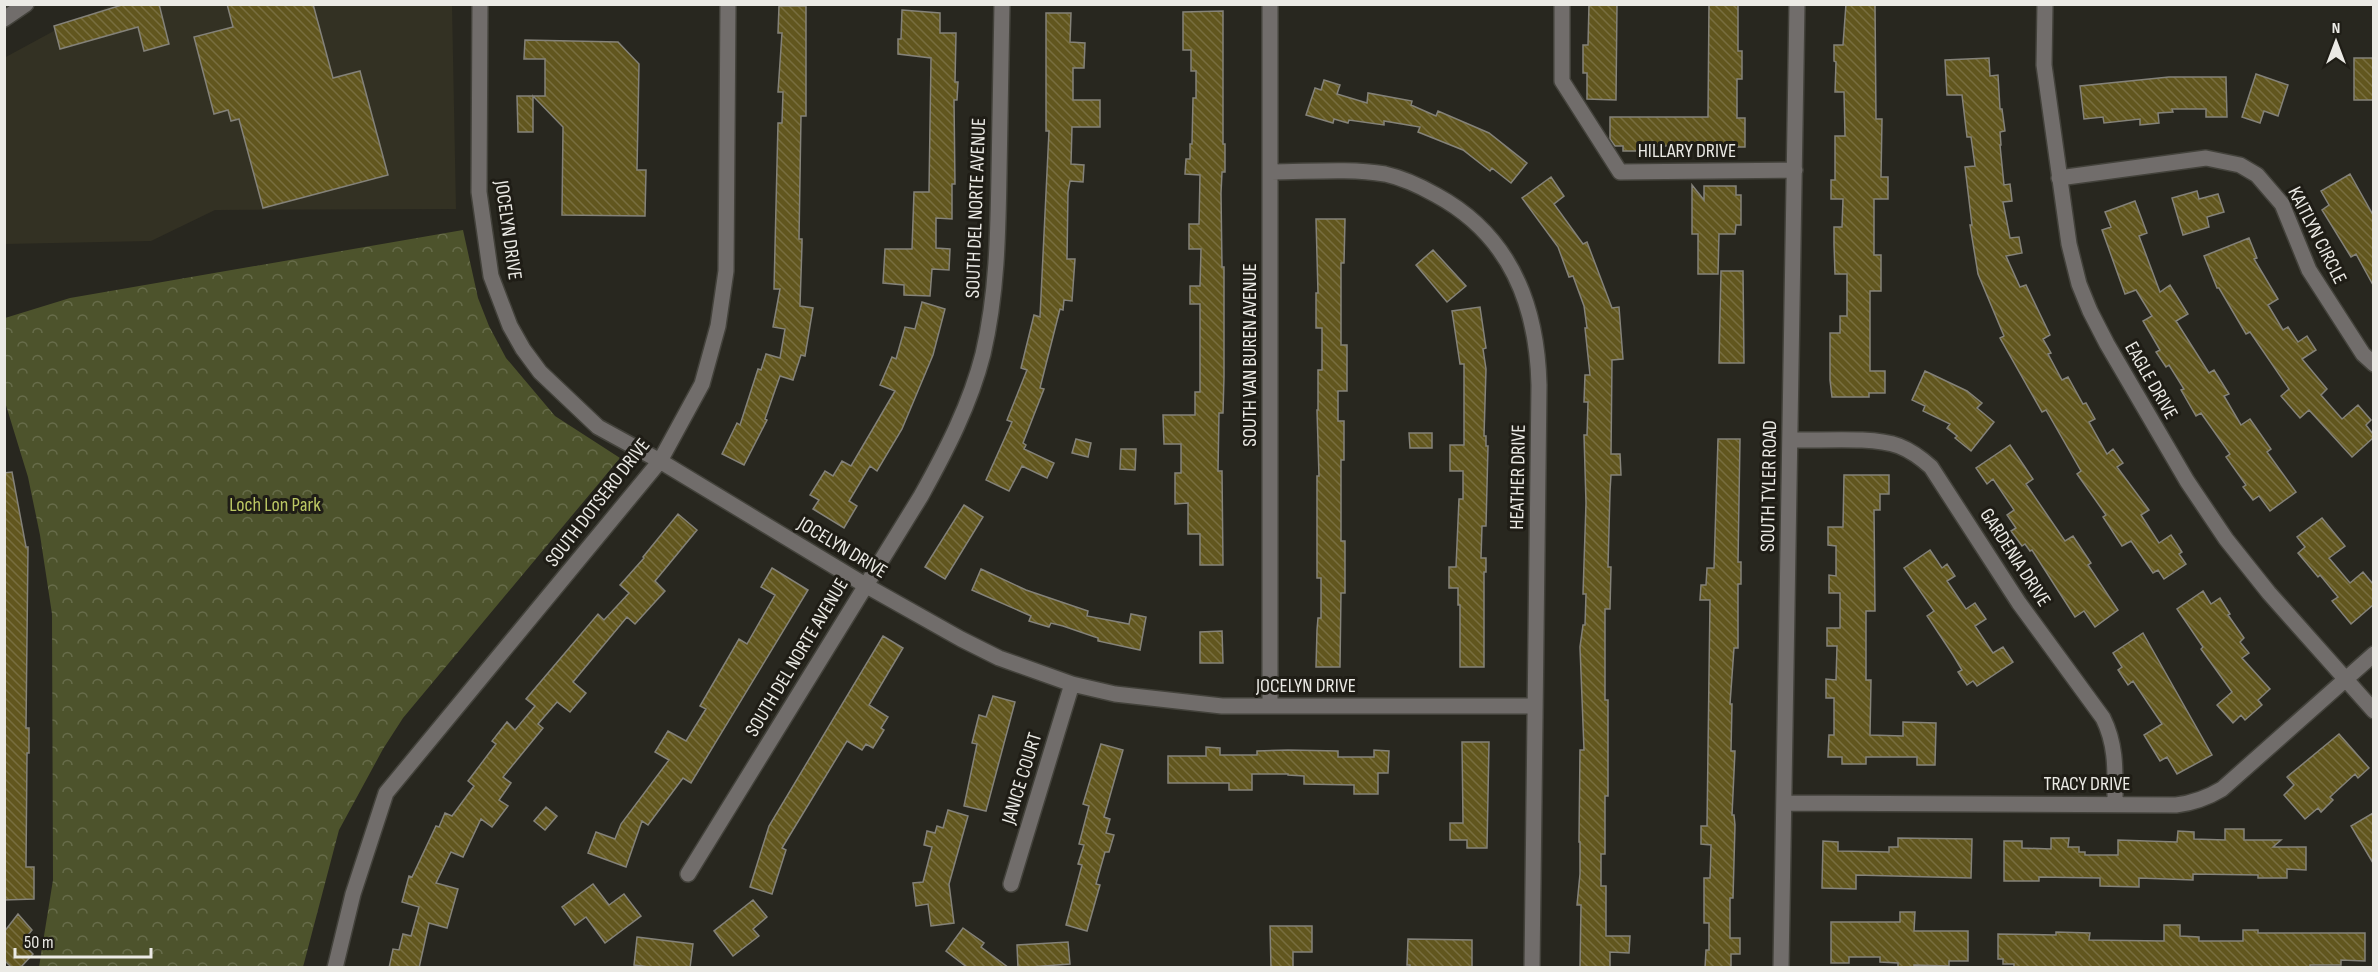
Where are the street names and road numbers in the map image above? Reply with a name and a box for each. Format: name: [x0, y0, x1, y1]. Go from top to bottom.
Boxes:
street label: SOUTH DEL NORTE AVENUE: [961, 117, 991, 299]
street label: HILLARY DRIVE: [1638, 139, 1736, 163]
street label: JOCELYN DRIVE: [489, 178, 527, 281]
street label: KAITLYN CIRCLE: [2282, 183, 2352, 288]
street label: SOUTH VAN BUREN AVENUE: [1238, 263, 1262, 447]
street label: EAGLE DRIVE: [2119, 337, 2183, 424]
street label: SOUTH TYLER ROAD: [1756, 420, 1782, 552]
street label: HEATHER DRIVE: [1505, 424, 1531, 530]
street label: SOUTH DOTSERO DRIVE: [540, 434, 655, 572]
street label: GARDENIA DRIVE: [1975, 504, 2056, 611]
street label: JOCELYN DRIVE: [793, 511, 892, 584]
street label: SOUTH DEL NORTE AVENUE: [740, 574, 854, 741]
street label: JOCELYN DRIVE: [1255, 674, 1356, 698]
street label: JANICE COURT: [996, 730, 1047, 828]
street label: TRACY DRIVE: [2044, 772, 2130, 796]

